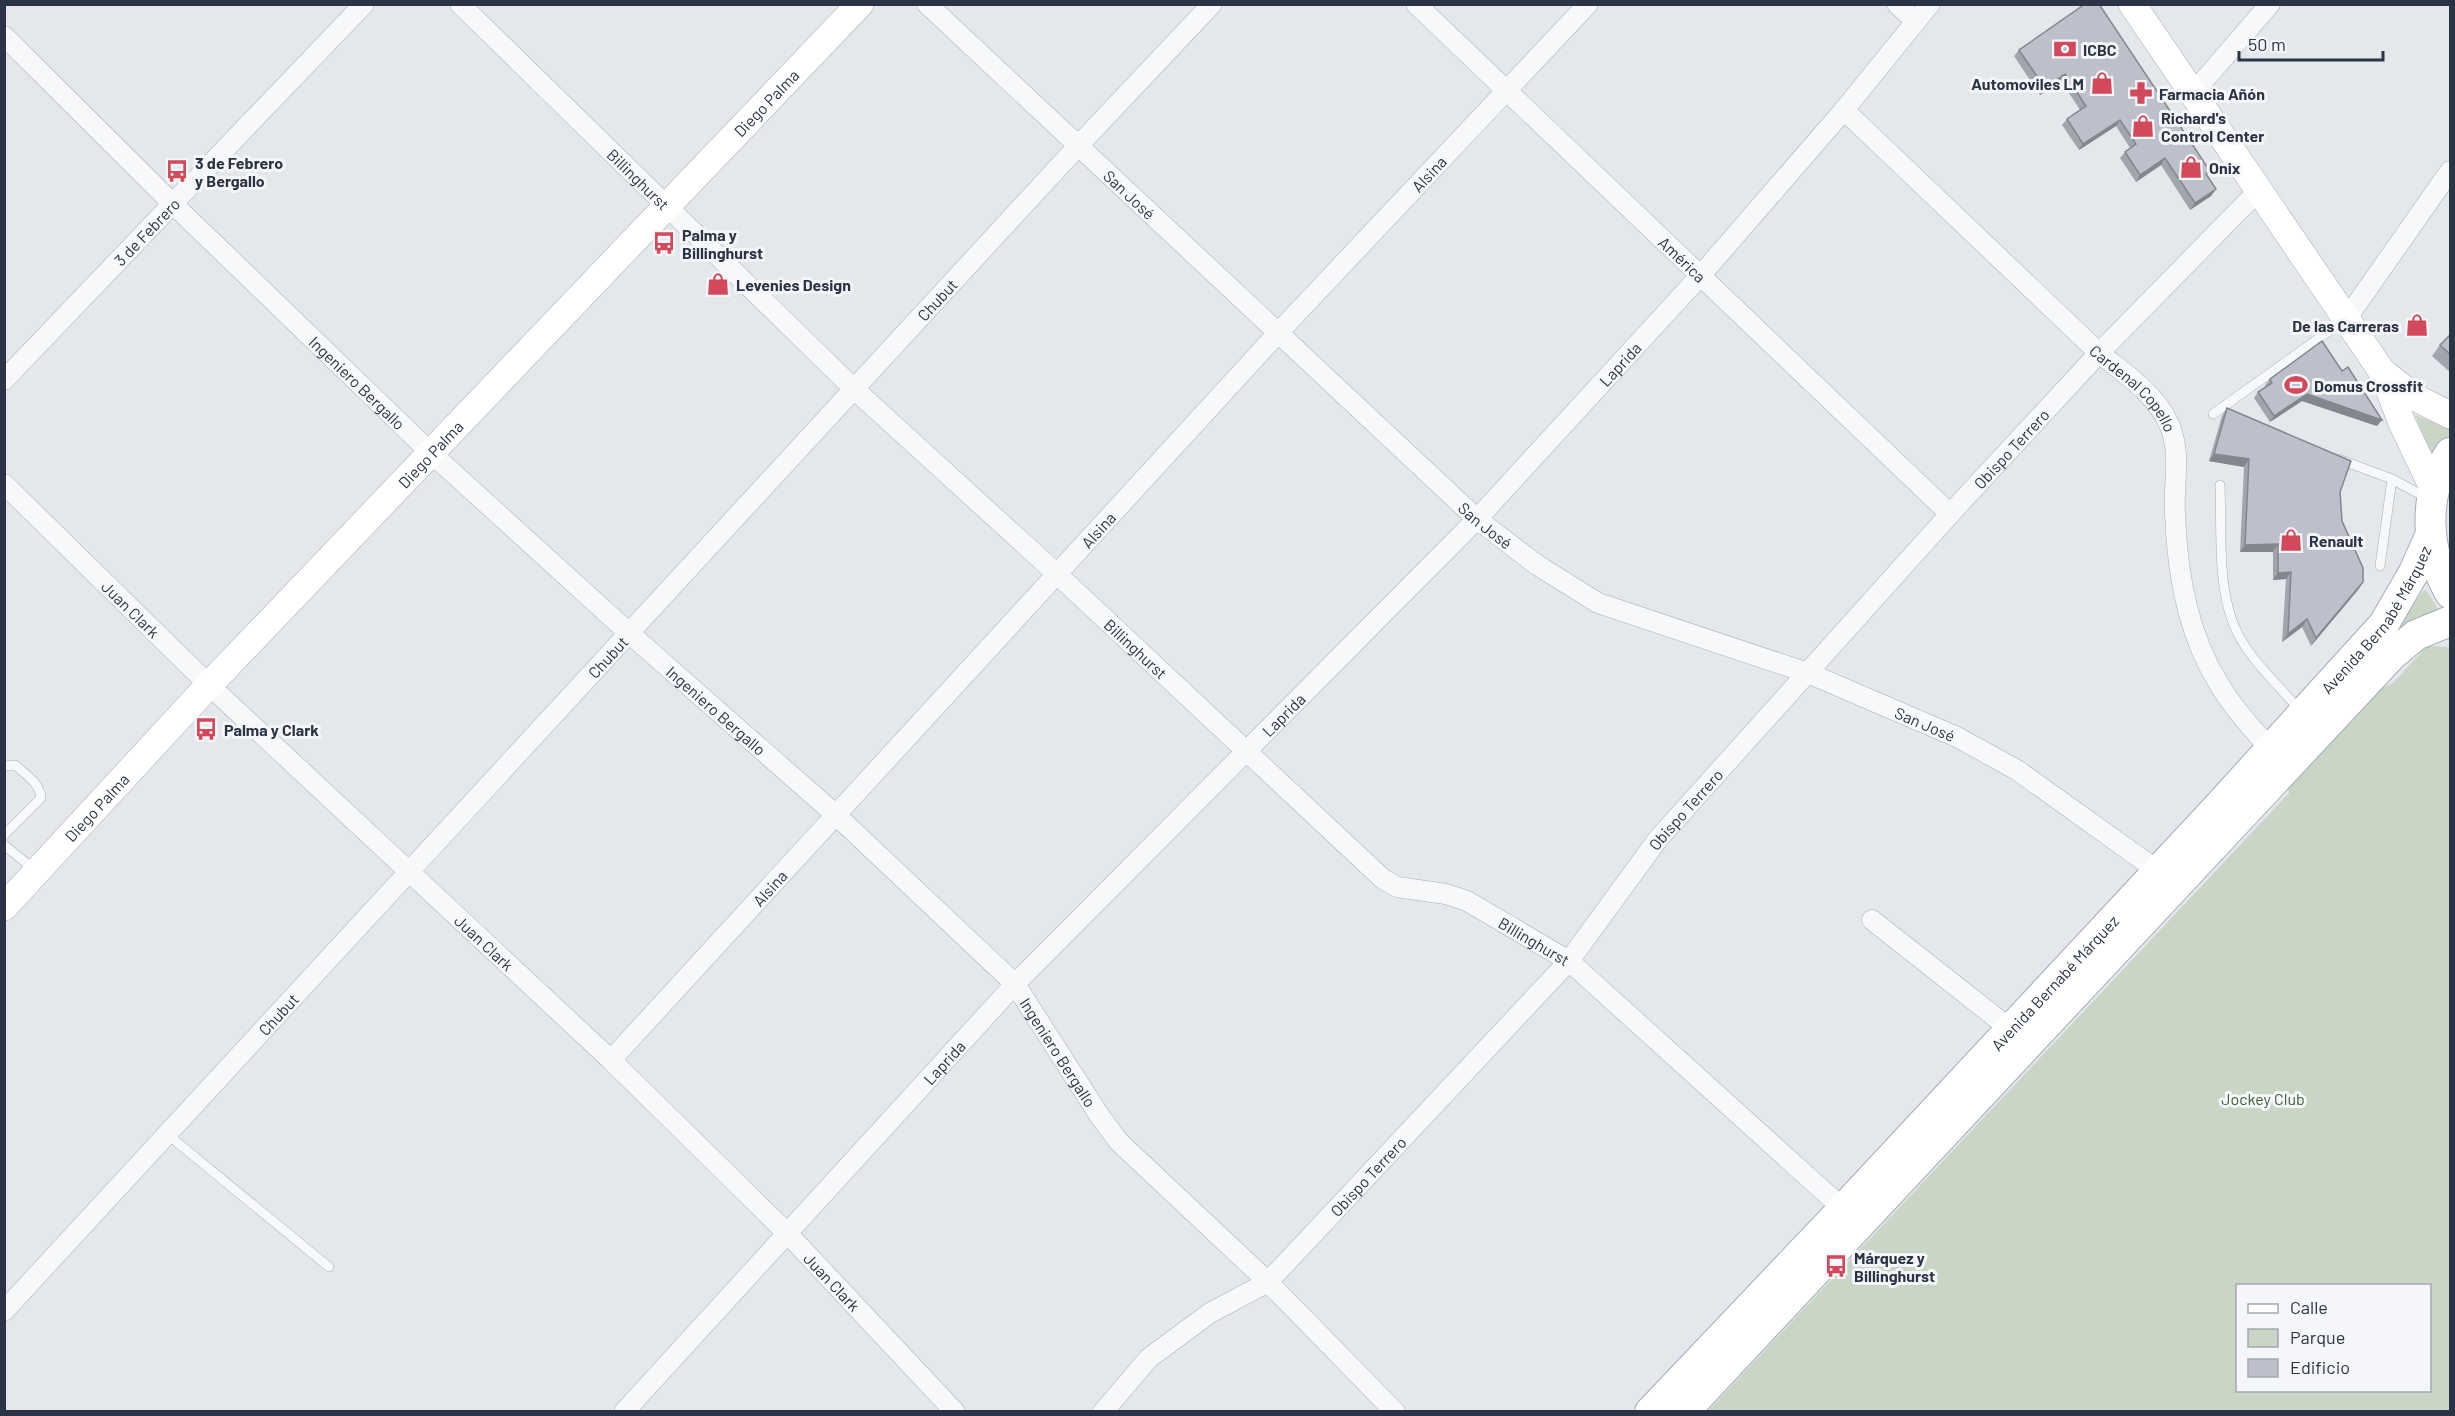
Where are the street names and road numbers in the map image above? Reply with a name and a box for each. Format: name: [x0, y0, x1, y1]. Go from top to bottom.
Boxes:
street label: Diego Palma: [729, 65, 802, 140]
street label: Billinghurst: [604, 144, 674, 213]
street label: Alsina: [1407, 152, 1450, 195]
street label: San José: [1100, 165, 1160, 223]
street label: 3 de Febrero: [110, 193, 183, 269]
street label: América: [1655, 232, 1710, 286]
street label: Chubut: [913, 274, 961, 324]
street label: Ingeniero Bergallo: [306, 332, 410, 433]
street label: Laprida: [1595, 338, 1644, 390]
street label: Cardenal Copello: [2086, 340, 2181, 434]
street label: Obispo Terrero: [1969, 404, 2053, 492]
street label: Diego Palma: [394, 416, 466, 491]
street label: San José: [1455, 498, 1516, 552]
street label: Alsina: [1077, 508, 1119, 551]
street label: Avenida Bernabé Márquez: [2317, 543, 2434, 697]
street label: Juan Clark: [98, 576, 164, 641]
street label: Billinghurst: [1101, 614, 1172, 682]
street label: Chubut: [583, 632, 631, 681]
street label: Ingeniero Bergallo: [663, 661, 770, 759]
street label: Laprida: [1258, 689, 1308, 740]
street label: San José: [1892, 702, 1958, 745]
street label: Obispo Terrero: [1644, 765, 1726, 853]
street label: Diego Palma: [60, 769, 132, 845]
street label: Alsina: [748, 866, 790, 909]
street label: Juan Clark: [451, 910, 518, 974]
street label: Avenida Bernabé Márquez: [1987, 911, 2122, 1054]
street label: Billinghurst: [1495, 912, 1573, 969]
street label: Chubut: [254, 989, 302, 1039]
street label: Ingeniero Bergallo: [1017, 994, 1101, 1110]
street label: Laprida: [919, 1036, 969, 1088]
street label: Obispo Terrero: [1326, 1132, 1409, 1220]
street label: Juan Clark: [800, 1248, 864, 1315]

